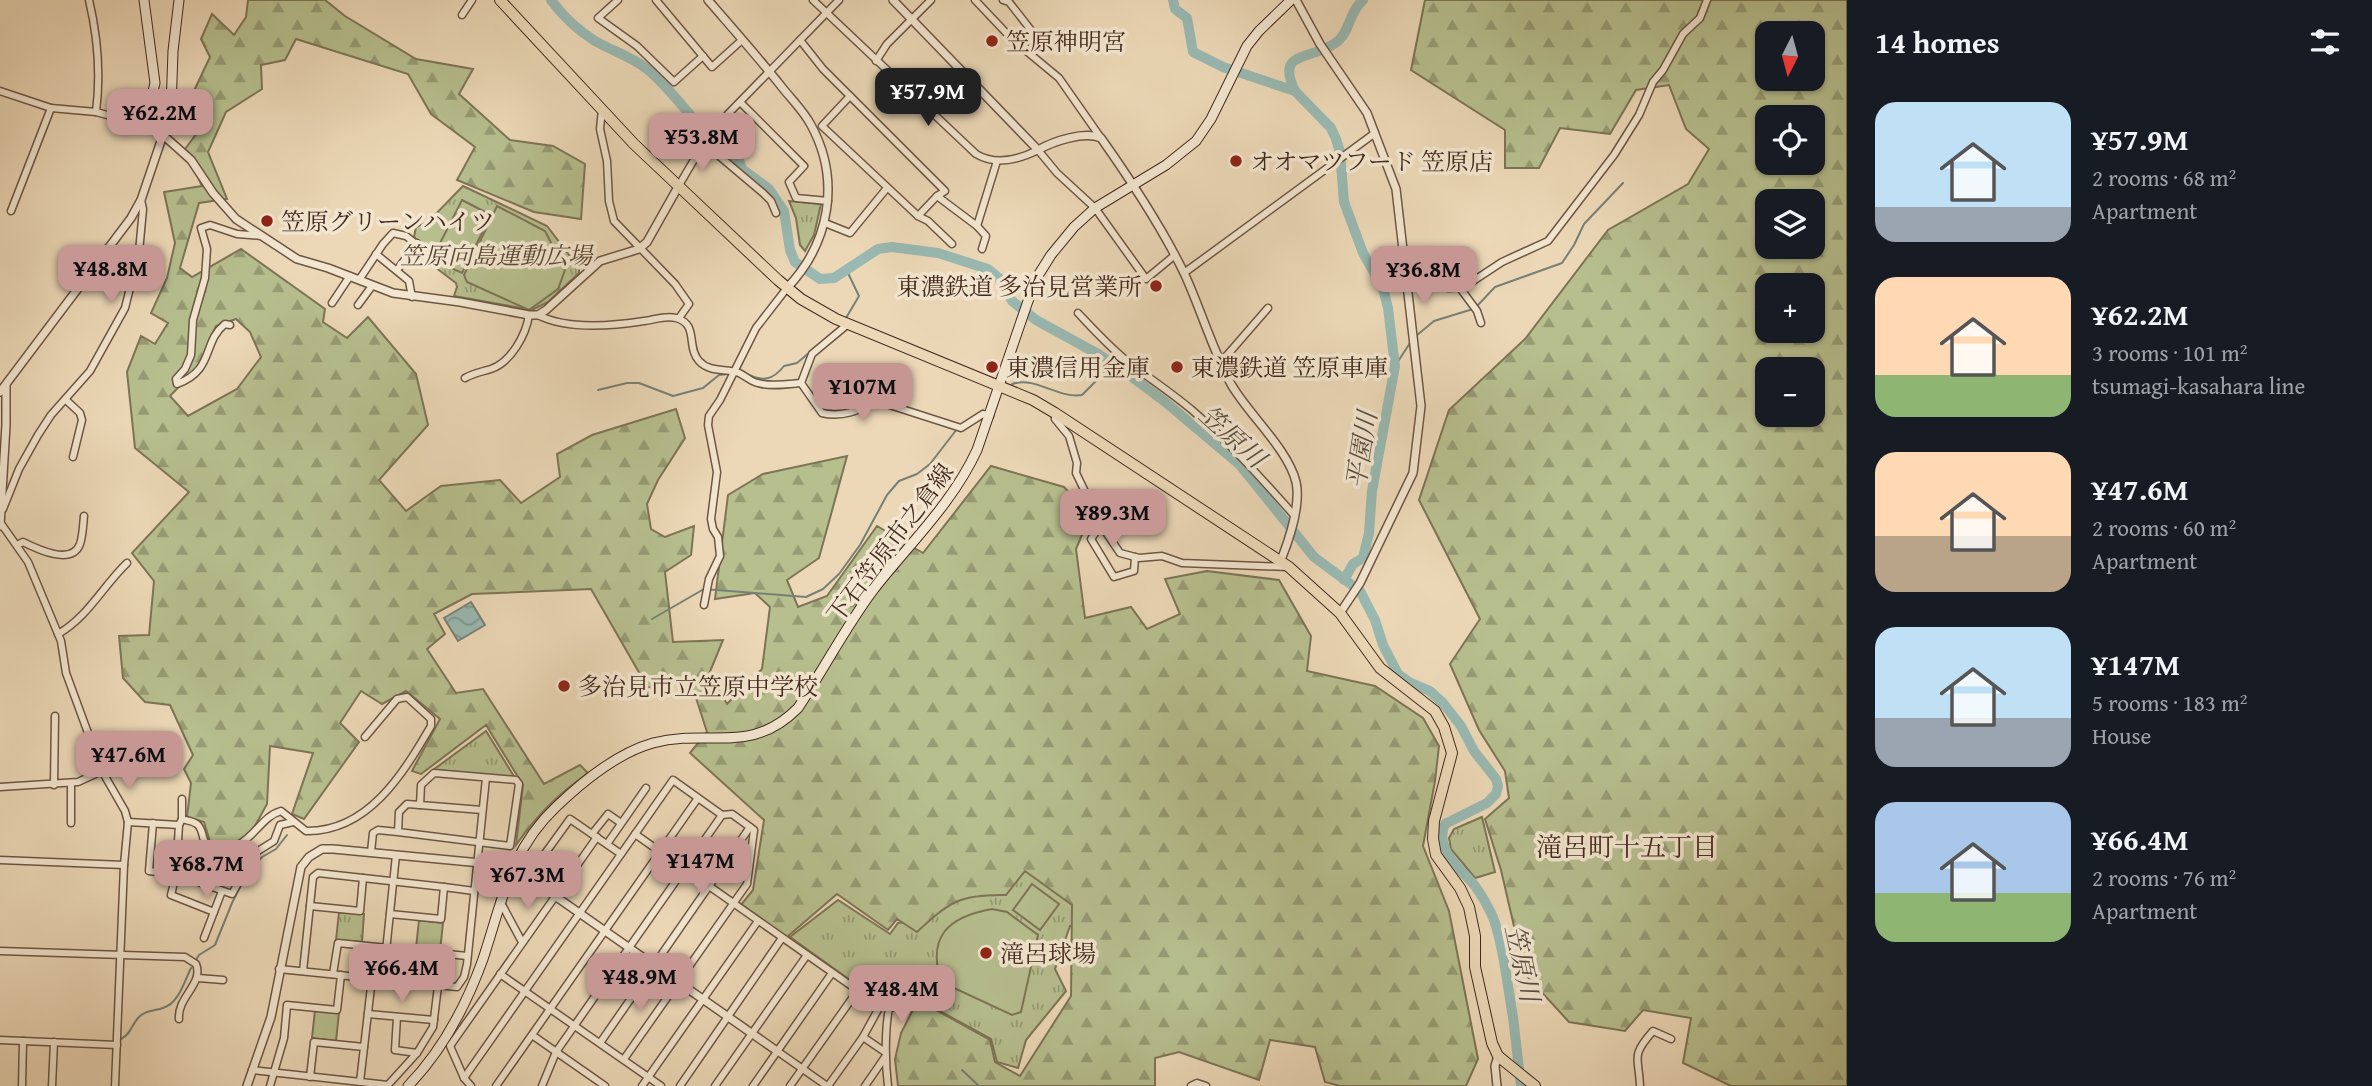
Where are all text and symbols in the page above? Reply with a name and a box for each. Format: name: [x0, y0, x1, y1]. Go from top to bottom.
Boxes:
text: 14 homes: [1875, 20, 2000, 64]
north arrow: [1755, 21, 1825, 91]
map controls: [1755, 21, 1825, 427]
icon: filters: [2306, 23, 2344, 61]
place label: 笠原神明宮: [1006, 24, 1126, 59]
marker: 笠原神明宮: [984, 33, 1000, 49]
pin: ¥57.9M: [871, 68, 985, 128]
text: ¥57.9M: [891, 74, 965, 107]
pin: ¥62.2M: [103, 90, 217, 149]
text: ¥62.2M: [123, 95, 197, 128]
button: locate: [1755, 105, 1825, 175]
pin: ¥53.8M: [645, 114, 759, 173]
text: ¥57.9M: [2092, 117, 2188, 161]
text: ¥53.8M: [665, 119, 739, 152]
icon: home: [1931, 130, 2015, 214]
place label: オオマツフード 笠原店: [1250, 144, 1493, 179]
marker: オオマツフード 笠原店: [1228, 153, 1244, 169]
text: 2 rooms · 68 m²: [2092, 161, 2236, 194]
button: layers: [1755, 189, 1825, 259]
text: Apartment: [2092, 194, 2197, 227]
place label: 笠原グリーンハイツ: [281, 204, 495, 239]
marker: 笠原グリーンハイツ: [259, 213, 275, 229]
park label: 笠原向島運動広場: [400, 238, 594, 273]
pin: ¥48.8M: [54, 246, 168, 305]
pin: ¥36.8M: [1367, 246, 1481, 306]
text: ¥48.8M: [74, 251, 148, 284]
text: ¥36.8M: [1387, 252, 1461, 285]
place label: 東濃鉄道 多治見営業所: [897, 269, 1142, 304]
button: +: [1755, 273, 1825, 343]
marker: 東濃鉄道 多治見営業所: [1148, 278, 1164, 294]
text: ¥62.2M: [2092, 292, 2188, 336]
icon: home: [1931, 305, 2015, 389]
text: 3 rooms · 101 m²: [2092, 336, 2247, 369]
place label: 東濃信用金庫: [1006, 350, 1150, 385]
place label: 東濃鉄道 笠原車庫: [1191, 350, 1388, 385]
button: −: [1755, 357, 1825, 427]
marker: 東濃信用金庫: [984, 359, 1000, 375]
marker: 東濃鉄道 笠原車庫: [1169, 359, 1185, 375]
pin: ¥107M: [814, 364, 912, 423]
text: ¥107M: [829, 369, 897, 402]
text: tsumagi-kasahara line: [2092, 369, 2305, 402]
water label: 笠原川: [1191, 395, 1277, 479]
water label: 平園川: [1336, 405, 1387, 492]
street label: 下石笠原市之倉線: [818, 456, 962, 630]
text: ¥47.6M: [2092, 467, 2188, 511]
icon: home: [1931, 480, 2015, 564]
pin: ¥89.3M: [1056, 490, 1170, 549]
text: ¥89.3M: [1076, 495, 1150, 528]
text: 2 rooms · 60 m²: [2092, 511, 2236, 544]
text: Apartment: [2092, 544, 2197, 577]
text: ¥147M: [2092, 642, 2180, 686]
icon: home: [1931, 655, 2015, 739]
place label: 多治見市立笠原中学校: [578, 669, 818, 704]
marker: 多治見市立笠原中学校: [556, 678, 572, 694]
text: 5 rooms · 183 m²: [2092, 686, 2247, 719]
text: House: [2092, 719, 2151, 752]
pin: ¥47.6M: [72, 732, 186, 791]
text: ¥47.6M: [92, 737, 166, 770]
text: ¥66.4M: [2092, 817, 2188, 861]
district label: 滝呂町十五丁目: [1536, 827, 1718, 866]
icon: home: [1931, 830, 2015, 914]
pin: ¥147M: [652, 838, 750, 897]
pin: ¥68.7M: [150, 841, 264, 900]
text: ¥147M: [667, 843, 735, 876]
text: ¥68.7M: [170, 846, 244, 879]
pin: ¥67.3M: [471, 852, 585, 911]
text: ¥67.3M: [491, 857, 565, 890]
text: 2 rooms · 76 m²: [2092, 861, 2236, 894]
text: Apartment: [2092, 894, 2197, 927]
water label: 笠原川: [1496, 921, 1551, 1008]
place label: 滝呂球場: [1000, 936, 1096, 971]
pin: ¥66.4M: [345, 944, 459, 1004]
marker: 滝呂球場: [978, 945, 994, 961]
text: ¥66.4M: [365, 950, 439, 983]
pin: ¥48.9M: [583, 954, 697, 1013]
text: ¥48.9M: [603, 959, 677, 992]
pin: ¥48.4M: [845, 965, 959, 1025]
text: ¥48.4M: [865, 971, 939, 1004]

